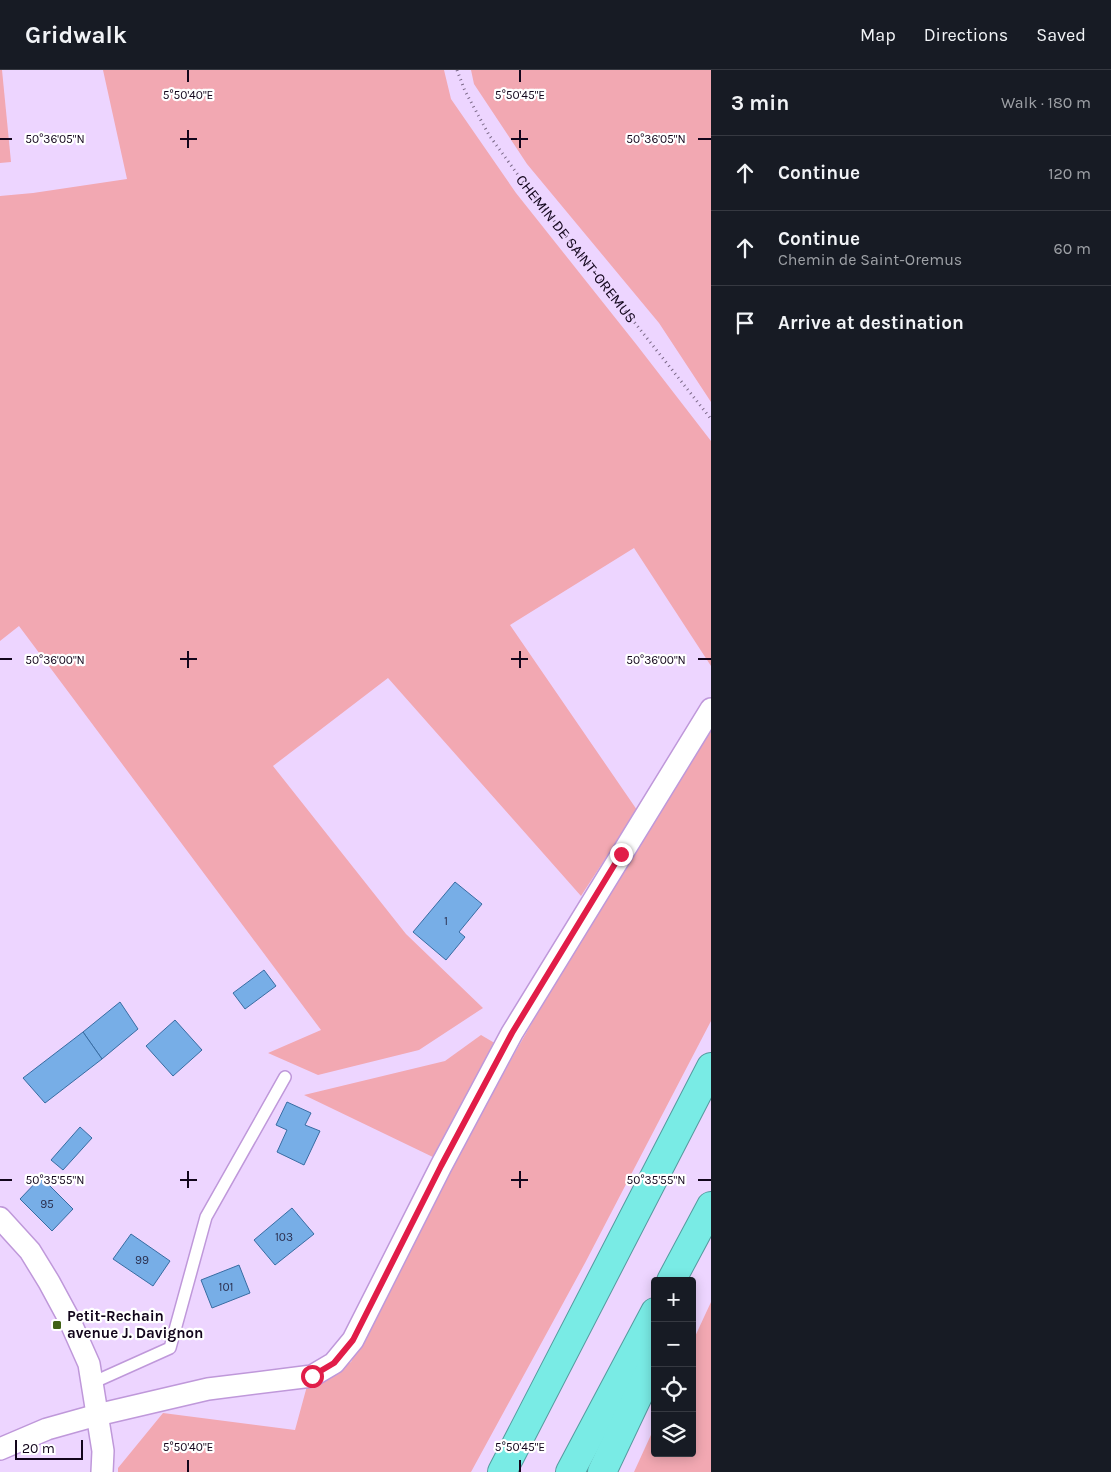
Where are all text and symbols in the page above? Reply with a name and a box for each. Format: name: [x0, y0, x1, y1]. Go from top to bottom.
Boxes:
text: Gridwalk: [25, 21, 127, 49]
text: Map: [860, 24, 896, 46]
text: Directions: [924, 24, 1008, 46]
text: Saved: [1036, 24, 1086, 46]
text: 5°50'40"E: [163, 88, 213, 102]
text: 5°50'45"E: [495, 88, 545, 102]
text: 3 min: [731, 91, 789, 115]
text: Walk · 180 m: [1001, 93, 1091, 112]
text: 50°36'05"N: [25, 132, 85, 146]
text: 50°36'05"N: [626, 132, 686, 146]
icon: ahead: [731, 159, 759, 187]
text: Continue: [778, 162, 860, 184]
text: 120 m: [1048, 164, 1091, 183]
street label: CHEMIN DE SAINT-OREMUS: [512, 171, 640, 327]
text: Continue: [778, 228, 860, 250]
icon: ahead: [731, 234, 759, 262]
text: 60 m: [1054, 239, 1091, 258]
text: Chemin de Saint-Oremus: [778, 250, 962, 269]
icon: arrive: [731, 309, 759, 337]
text: Arrive at destination: [778, 312, 964, 334]
text: 50°36'00"N: [25, 653, 85, 667]
text: 50°36'00"N: [626, 653, 686, 667]
route end: [610, 843, 633, 866]
house number: 1: [444, 914, 448, 928]
text: 50°35'55"N: [26, 1173, 84, 1187]
text: 50°35'55"N: [627, 1173, 685, 1187]
house number: 95: [40, 1197, 54, 1211]
house number: 103: [275, 1230, 293, 1244]
house number: 99: [135, 1253, 149, 1267]
map controls: [651, 1277, 696, 1457]
button: +: [651, 1277, 696, 1322]
house number: 101: [218, 1280, 234, 1294]
place label: Petit-Rechain avenue J. Davignon: [67, 1307, 203, 1342]
marker: Petit-Rechain avenue J. Davignon: [51, 1319, 63, 1331]
button: −: [651, 1322, 696, 1367]
route start: [301, 1365, 324, 1388]
button: locate: [651, 1367, 696, 1412]
button: layers: [651, 1412, 696, 1457]
scale bar: [15, 1437, 82, 1460]
text: 20 m: [22, 1440, 55, 1457]
text: 5°50'40"E: [163, 1440, 213, 1454]
text: 5°50'45"E: [495, 1440, 545, 1454]

